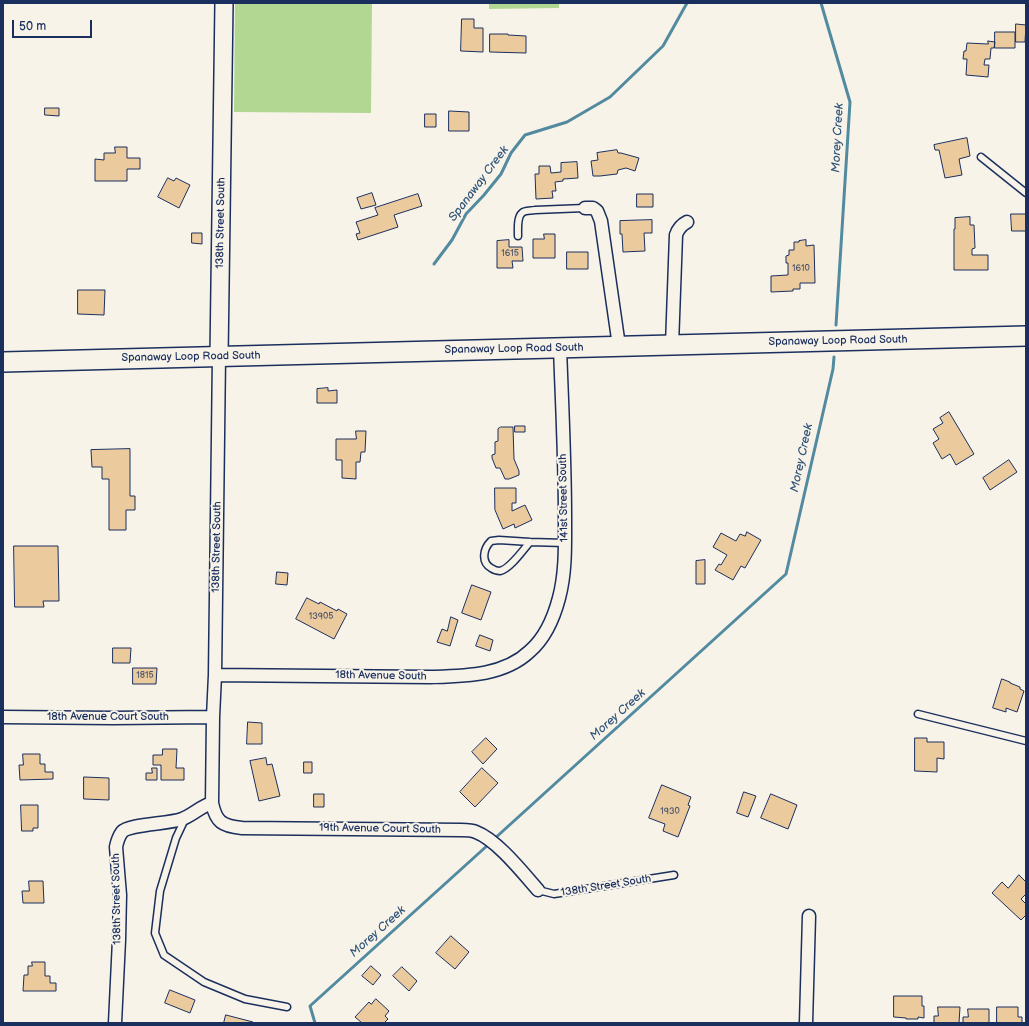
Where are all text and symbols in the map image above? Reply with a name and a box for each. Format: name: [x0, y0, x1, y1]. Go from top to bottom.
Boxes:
scale bar: [14, 12, 94, 38]
text: 50 m: [19, 19, 46, 34]
water label: Morey Creek: [829, 103, 847, 173]
water label: Spanaway Creek: [446, 143, 512, 225]
street label: 138th Street South: [214, 177, 228, 269]
house number: 1615: [501, 249, 519, 259]
house number: 1610: [792, 264, 810, 274]
street label: Spanaway Loop Road South: [768, 333, 908, 349]
street label: Spanaway Loop Road South: [444, 341, 584, 357]
street label: Spanaway Loop Road South: [121, 349, 261, 365]
water label: Morey Creek: [788, 422, 816, 494]
street label: 141st Street South: [557, 454, 571, 542]
street label: 138th Street South: [210, 501, 224, 593]
house number: 13905: [309, 612, 333, 622]
street label: 18th Avenue South: [335, 669, 427, 683]
house number: 1815: [136, 671, 154, 681]
water label: Morey Creek: [587, 686, 649, 744]
street label: 18th Avenue Court South: [47, 710, 169, 724]
house number: 1930: [660, 807, 680, 817]
street label: 19th Avenue Court South: [319, 821, 441, 837]
street label: 138th Street South: [110, 853, 124, 945]
street label: 138th Street South: [560, 872, 652, 900]
water label: Morey Creek: [347, 903, 409, 961]

